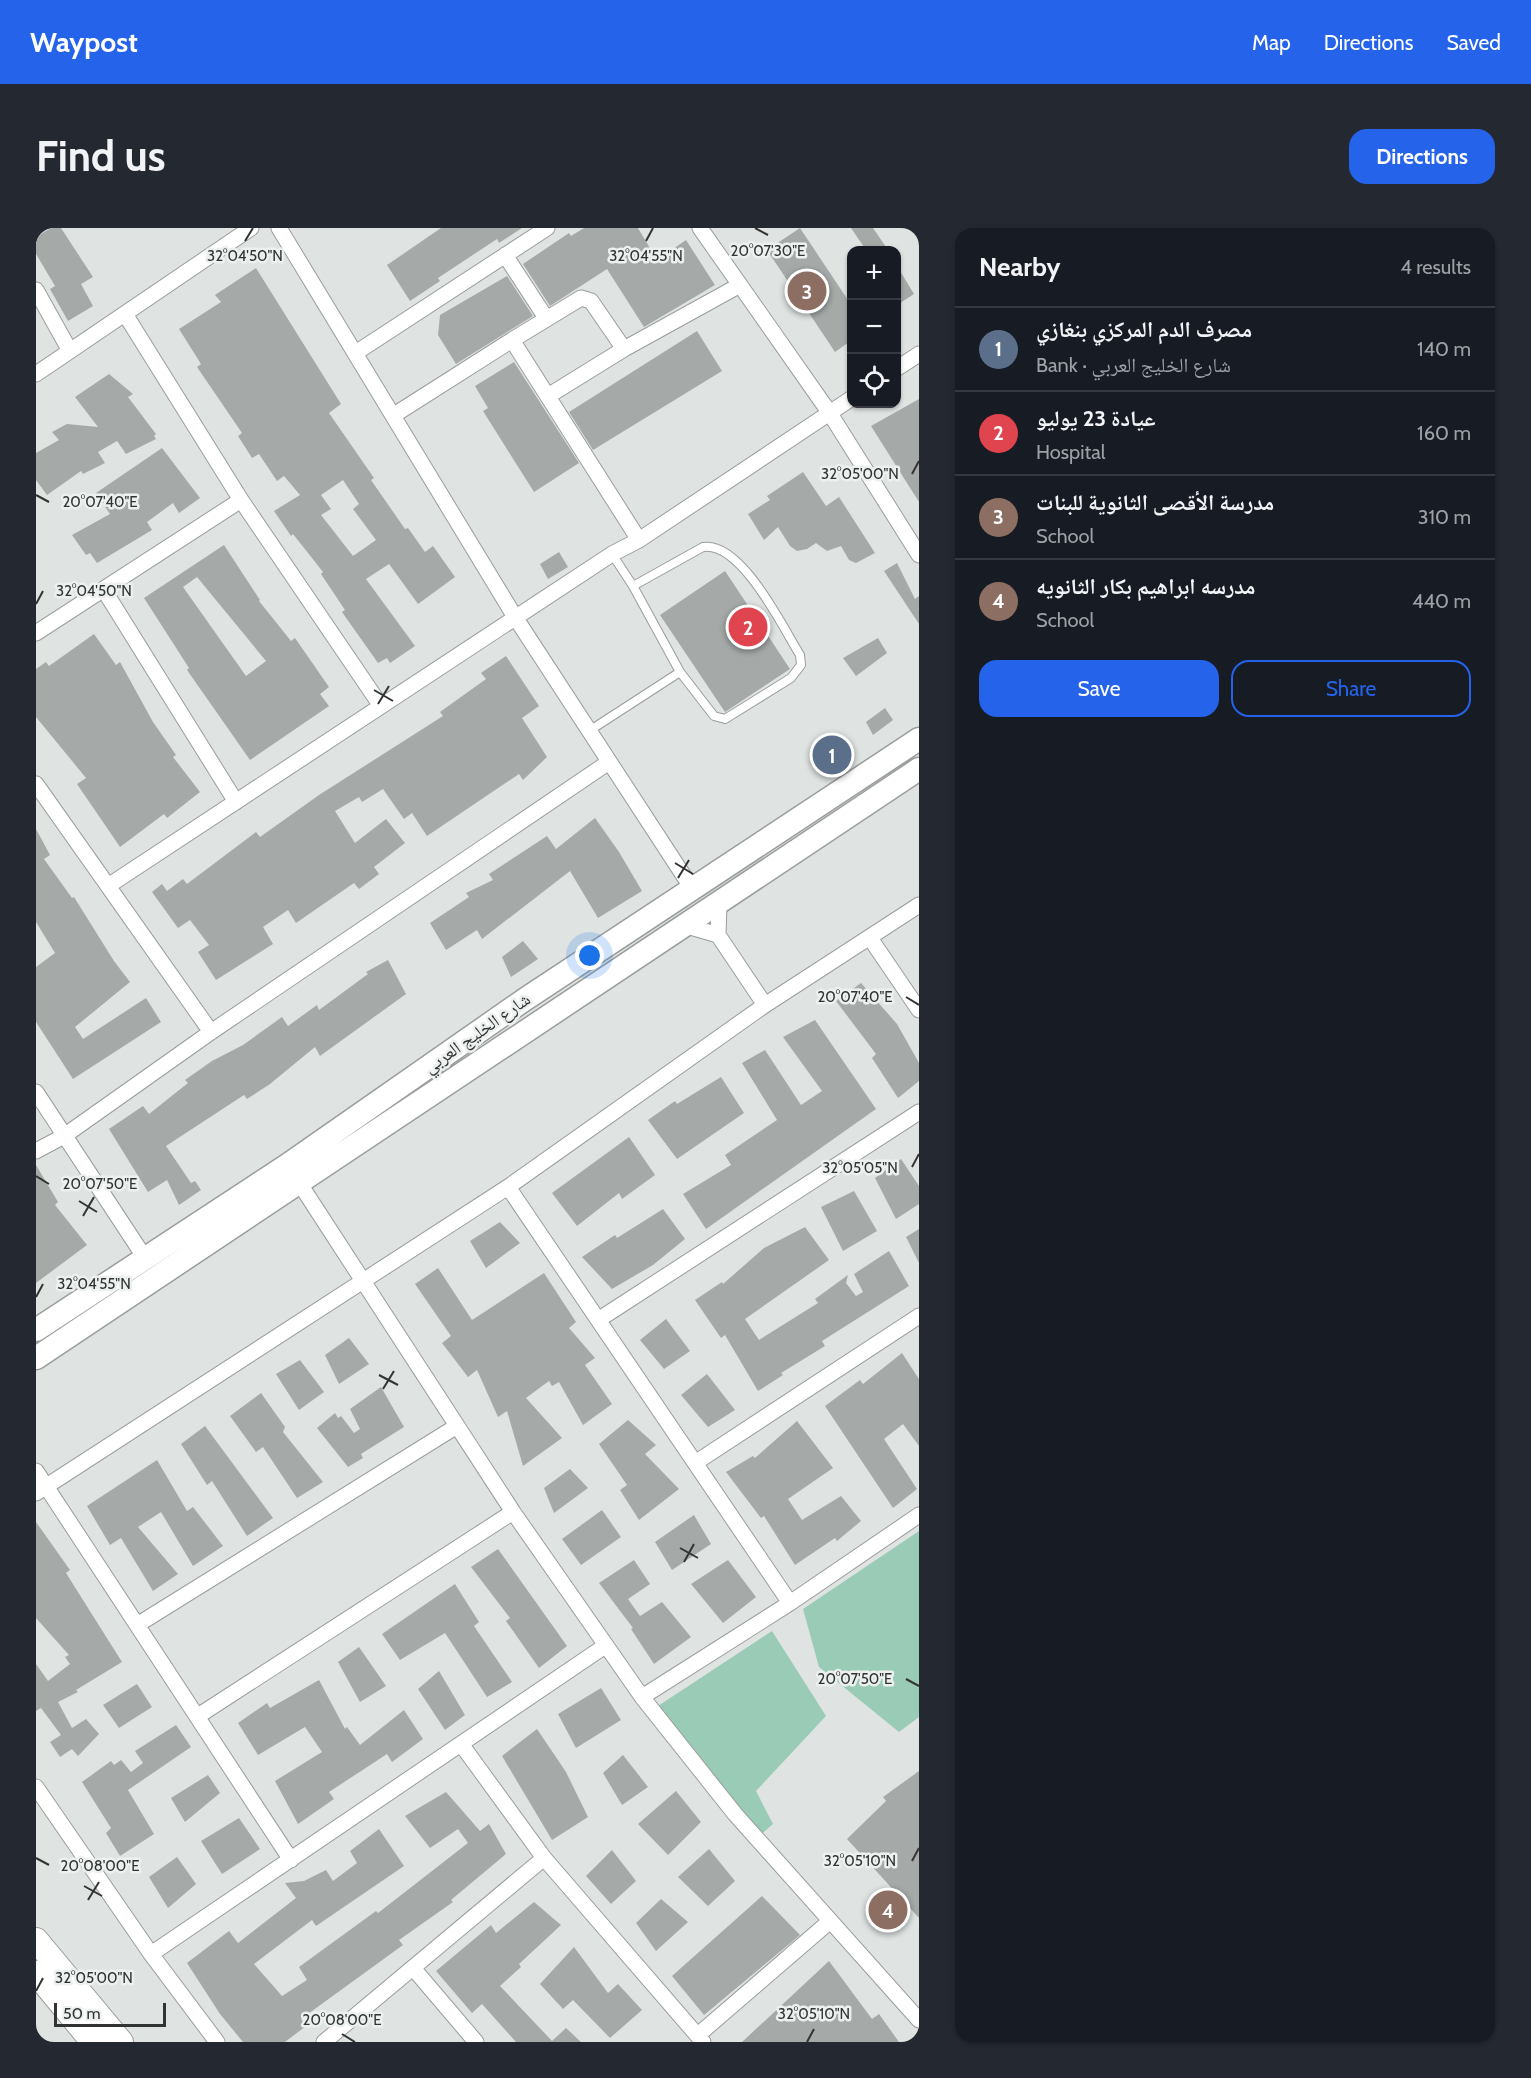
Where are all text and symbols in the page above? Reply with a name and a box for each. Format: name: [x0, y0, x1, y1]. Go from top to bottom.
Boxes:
text: Waypost: [30, 25, 138, 59]
text: Map: [1252, 30, 1291, 55]
text: Directions: [1324, 30, 1413, 55]
text: Saved: [1446, 30, 1501, 55]
button: Directions: [1349, 129, 1495, 184]
text: Find us: [36, 130, 165, 182]
text: 20°07'30"E: [731, 242, 805, 260]
map controls: [847, 246, 901, 408]
button: +: [847, 246, 901, 300]
text: 32°04'50"N: [207, 247, 283, 265]
text: 32°04'55"N: [609, 247, 683, 265]
text: Nearby: [979, 251, 1060, 283]
text: 4 results: [1400, 255, 1471, 279]
pin: 3: [788, 268, 826, 314]
button: −: [847, 300, 901, 354]
text: مصرف الدم المركزي بنغازي: [1036, 316, 1252, 343]
text: 1: [995, 337, 1002, 361]
text: 140 m: [1417, 337, 1471, 361]
text: Bank · شارع الخليج العربي: [1036, 353, 1231, 377]
button: locate: [847, 354, 901, 408]
text: عيادة 23 يوليو: [1036, 405, 1156, 432]
text: 2: [993, 421, 1004, 445]
text: 160 m: [1417, 421, 1471, 445]
text: Hospital: [1036, 440, 1106, 464]
text: 32°05'00"N: [821, 465, 899, 483]
text: مدرسة الأقصى الثانوية للبنات: [1036, 489, 1274, 516]
text: 20°07'40"E: [62, 493, 138, 511]
text: 3: [993, 505, 1004, 529]
text: 310 m: [1418, 505, 1471, 529]
text: School: [1036, 524, 1094, 548]
text: مدرسه ابراهيم بكار الثانويه: [1036, 573, 1255, 600]
text: 32°04'50"N: [56, 582, 132, 600]
text: 4: [992, 589, 1005, 613]
text: 440 m: [1412, 589, 1471, 613]
pin: 2: [728, 604, 768, 650]
text: School: [1036, 608, 1094, 632]
button: Save: [979, 660, 1219, 717]
button: Share: [1231, 660, 1471, 717]
pin: 1: [812, 732, 852, 778]
your location: [575, 941, 604, 970]
street label: شارع الخليج العربي: [419, 988, 537, 1081]
text: 20°07'40"E: [817, 988, 893, 1006]
text: 32°05'05"N: [822, 1159, 898, 1177]
text: 20°07'50"E: [63, 1175, 137, 1193]
text: 32°04'55"N: [57, 1275, 131, 1293]
text: 20°07'50"E: [818, 1670, 892, 1688]
text: 32°05'10"N: [824, 1852, 896, 1870]
text: 20°08'00"E: [61, 1857, 139, 1875]
pin: 4: [868, 1888, 908, 1932]
text: 32°05'00"N: [55, 1969, 133, 1987]
scale bar: [54, 2000, 166, 2028]
text: 50 m: [63, 2004, 100, 2023]
text: 32°05'10"N: [778, 2005, 850, 2023]
text: 20°08'00"E: [303, 2011, 381, 2029]

